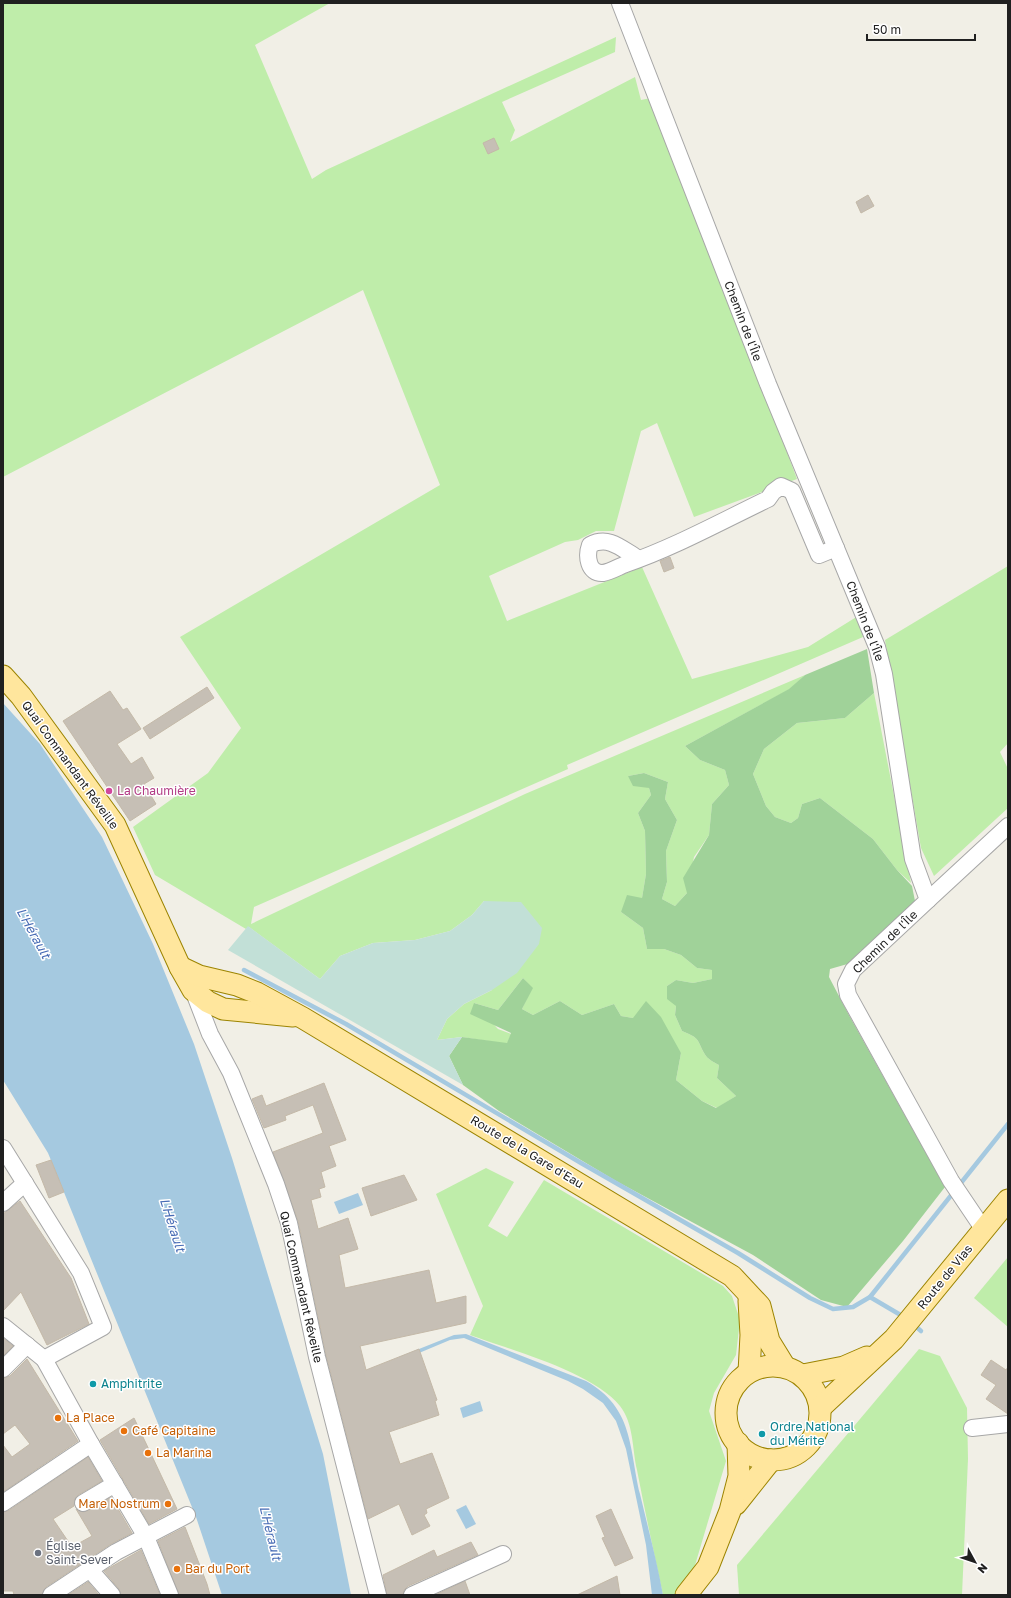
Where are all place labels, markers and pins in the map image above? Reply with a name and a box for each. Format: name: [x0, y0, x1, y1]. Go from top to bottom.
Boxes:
place label: La Chaumière: [117, 783, 196, 798]
marker: La Chaumière: [104, 786, 114, 796]
place label: Amphitrite: [101, 1376, 162, 1391]
marker: Amphitrite: [88, 1379, 98, 1389]
place label: La Place: [66, 1410, 115, 1425]
marker: La Place: [53, 1413, 63, 1423]
place label: Ordre National du Mérite: [770, 1419, 854, 1448]
place label: Café Capitaine: [132, 1423, 216, 1438]
marker: Café Capitaine: [119, 1426, 129, 1436]
marker: Ordre National du Mérite: [757, 1429, 767, 1439]
place label: La Marina: [156, 1445, 212, 1460]
marker: La Marina: [143, 1448, 153, 1458]
place label: Mare Nostrum: [78, 1496, 160, 1511]
marker: Mare Nostrum: [163, 1499, 173, 1509]
place label: Église Saint-Sever: [46, 1538, 113, 1567]
marker: Église Saint-Sever: [33, 1548, 43, 1558]
place label: Bar du Port: [185, 1561, 250, 1576]
marker: Bar du Port: [172, 1564, 182, 1574]

